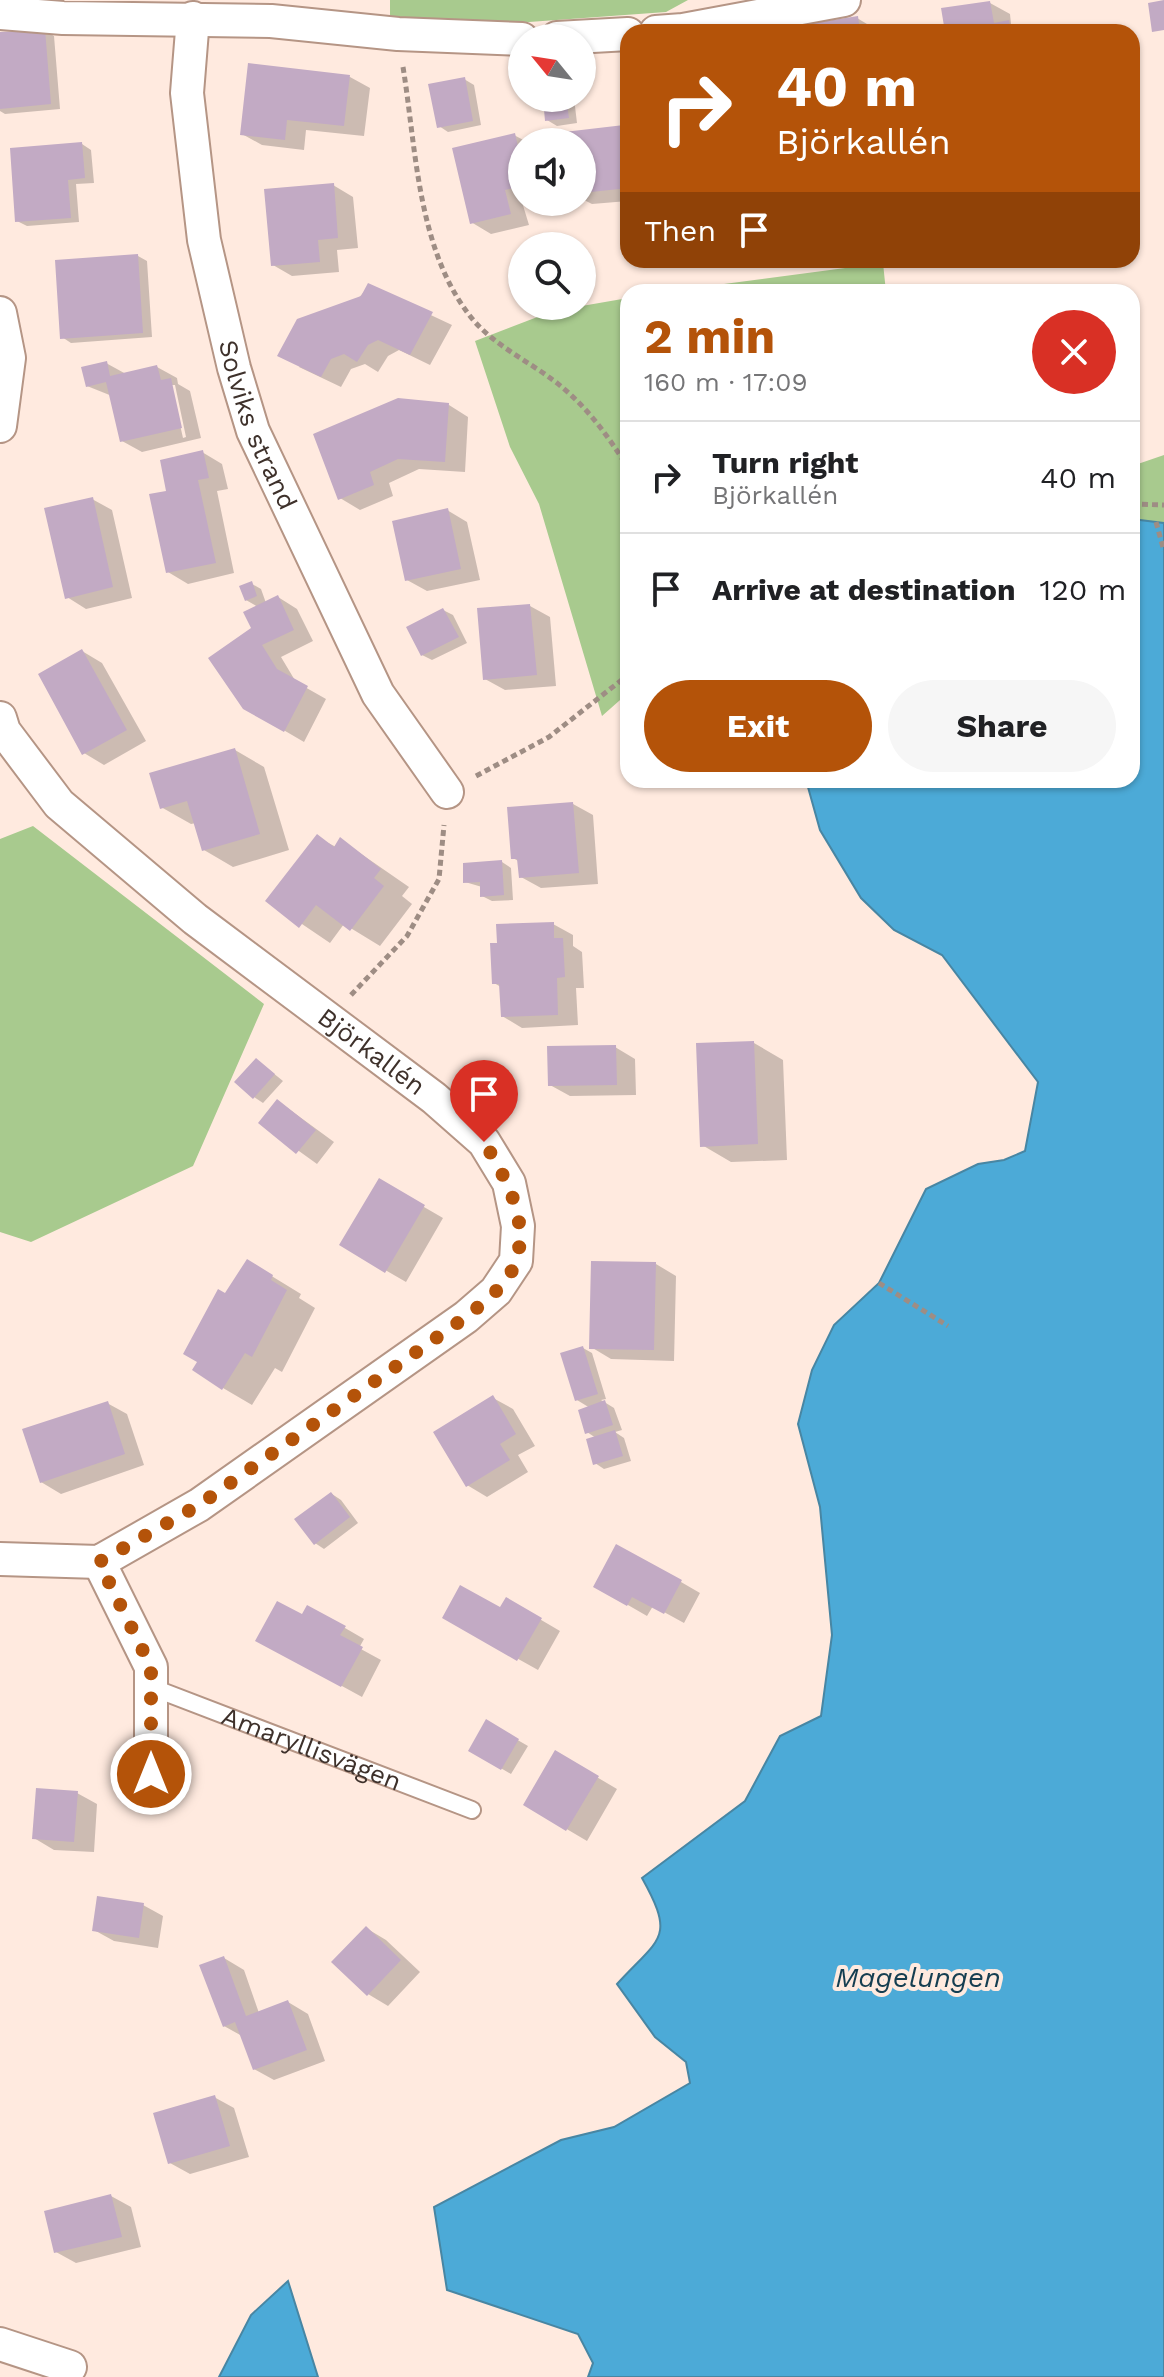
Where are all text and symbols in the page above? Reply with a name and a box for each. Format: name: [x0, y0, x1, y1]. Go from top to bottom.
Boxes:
north arrow: [508, 24, 596, 112]
map controls: [508, 24, 596, 320]
text: 40 m: [776, 54, 917, 120]
icon: right: [644, 56, 748, 160]
text: Björkallén: [776, 121, 951, 163]
button: sound: [508, 128, 596, 216]
icon: arrive: [732, 208, 776, 252]
text: Then: [644, 213, 716, 248]
button: search: [508, 232, 596, 320]
text: 2 min: [644, 308, 775, 365]
button: close: [1032, 310, 1116, 394]
street label: Solviks strand: [213, 337, 303, 514]
text: 160 m · 17:09: [644, 367, 808, 397]
text: Turn right: [712, 445, 858, 480]
icon: right: [644, 455, 688, 499]
text: 40 m: [1040, 460, 1116, 495]
text: Björkallén: [712, 480, 838, 510]
icon: arrive: [644, 567, 688, 611]
text: Arrive at destination: [712, 572, 1016, 607]
text: 120 m: [1040, 572, 1126, 607]
button: Exit: [644, 680, 872, 772]
button: Share: [888, 680, 1116, 772]
street label: Björkallén: [312, 1002, 431, 1101]
pin: [450, 1060, 518, 1142]
icon: arrive: [462, 1072, 506, 1116]
street label: Amaryllisvägen: [218, 1701, 406, 1797]
position arrow: [109, 1732, 193, 1816]
water label: Magelungen: [835, 1961, 1001, 1994]

